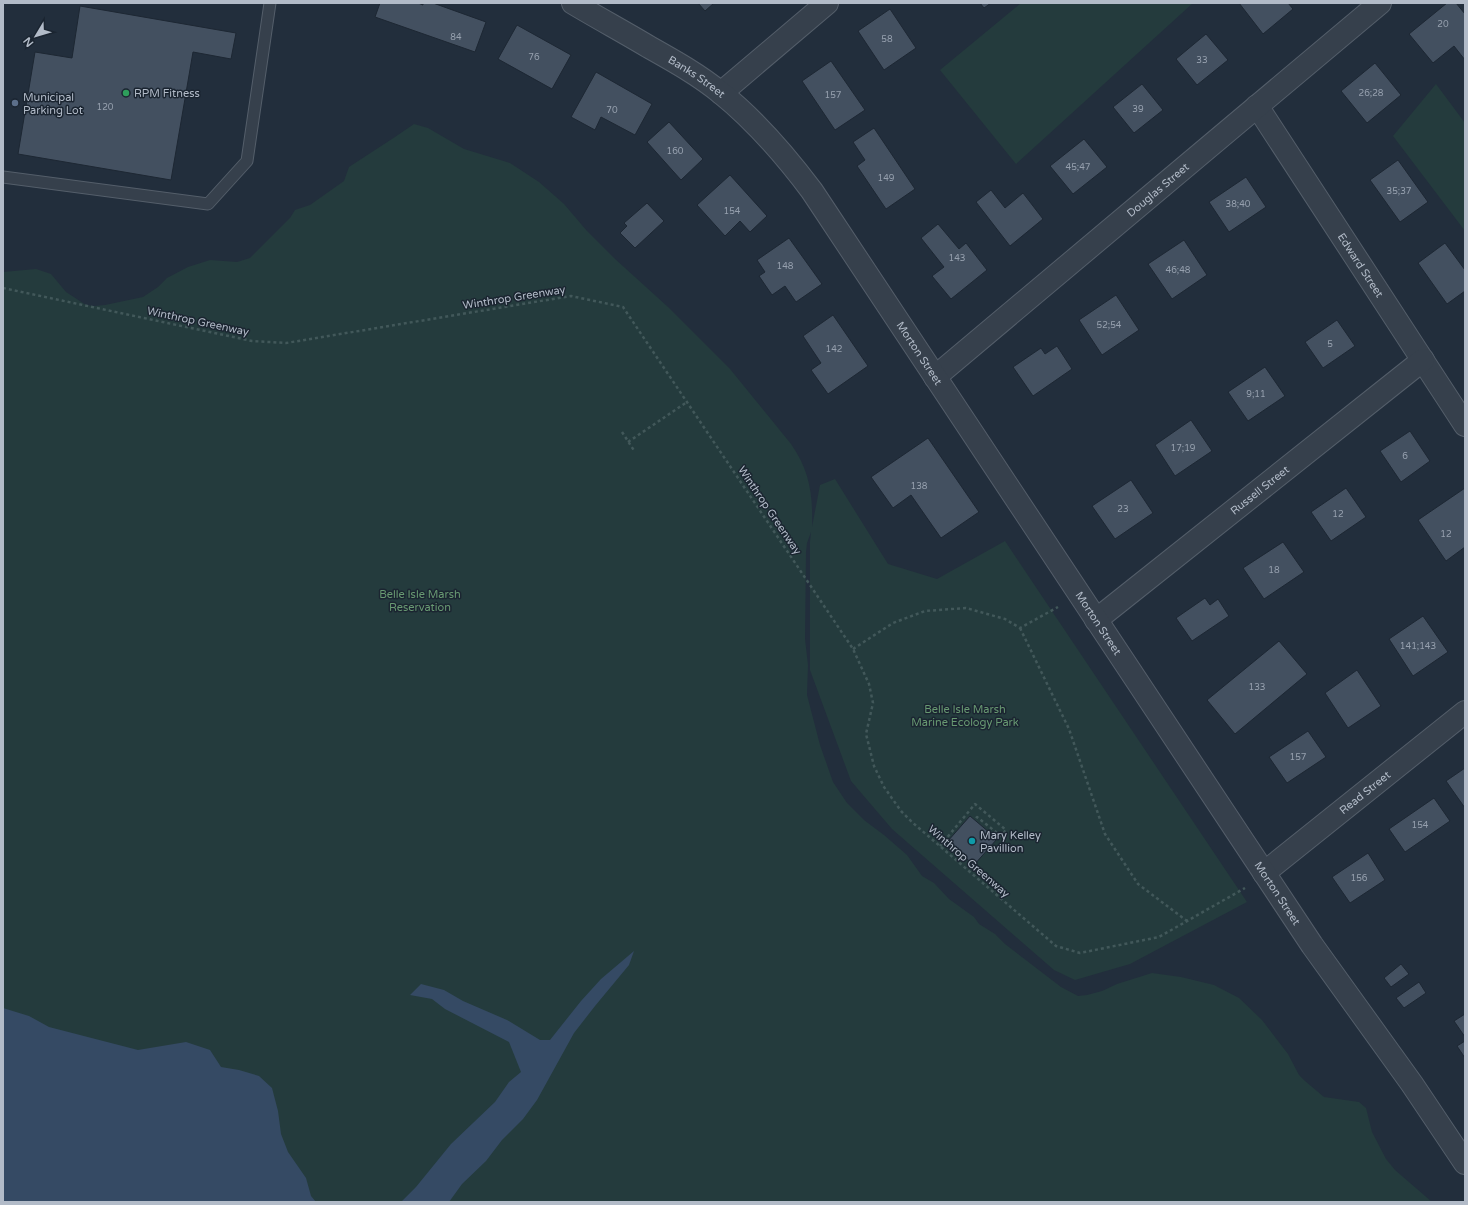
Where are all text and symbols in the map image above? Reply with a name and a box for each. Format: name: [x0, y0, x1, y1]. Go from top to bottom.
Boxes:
north arrow: [16, 16, 56, 56]
house number: 20: [1437, 19, 1449, 30]
house number: 84: [450, 32, 462, 43]
text: N: [21, 34, 36, 49]
house number: 58: [881, 34, 893, 45]
house number: 76: [528, 52, 540, 63]
street label: Banks Street: [666, 53, 728, 101]
house number: 33: [1196, 55, 1208, 66]
place label: RPM Fitness: [134, 87, 200, 100]
marker: RPM Fitness: [121, 88, 131, 98]
house number: 26;28: [1359, 88, 1384, 99]
house number: 157: [825, 90, 842, 101]
place label: Municipal Parking Lot: [23, 91, 83, 117]
marker: Municipal Parking Lot: [10, 98, 20, 108]
house number: 120: [97, 102, 114, 113]
house number: 39: [1132, 104, 1144, 115]
house number: 70: [606, 105, 618, 116]
house number: 160: [667, 146, 684, 157]
street label: Douglas Street: [1124, 160, 1192, 220]
house number: 45;47: [1066, 162, 1091, 173]
house number: 149: [878, 173, 895, 184]
house number: 35;37: [1387, 186, 1412, 197]
house number: 38;40: [1226, 199, 1251, 210]
house number: 154: [724, 206, 741, 217]
street label: Edward Street: [1335, 231, 1386, 300]
house number: 143: [949, 253, 965, 264]
house number: 148: [777, 261, 794, 272]
house number: 46;48: [1166, 265, 1191, 276]
street label: Winthrop Greenway: [462, 283, 566, 312]
street label: Winthrop Greenway: [146, 304, 250, 339]
street label: Morton Street: [893, 319, 945, 388]
house number: 52;54: [1097, 320, 1122, 331]
house number: 5: [1327, 339, 1333, 350]
house number: 142: [826, 344, 842, 355]
house number: 9;11: [1246, 389, 1266, 400]
house number: 17;19: [1171, 443, 1196, 454]
house number: 6: [1402, 451, 1408, 462]
street label: Russell Street: [1228, 463, 1292, 518]
street label: Winthrop Greenway: [735, 464, 804, 557]
house number: 138: [911, 481, 928, 492]
house number: 23: [1117, 504, 1129, 515]
house number: 12: [1332, 509, 1344, 520]
house number: 12: [1440, 529, 1452, 540]
house number: 18: [1268, 565, 1280, 576]
park label: Belle Isle Marsh Reservation: [379, 588, 461, 614]
street label: Morton Street: [1072, 589, 1124, 658]
house number: 141;143: [1400, 641, 1436, 652]
house number: 133: [1249, 682, 1265, 693]
park label: Belle Isle Marsh Marine Ecology Park: [911, 703, 1019, 729]
house number: 157: [1290, 752, 1307, 763]
street label: Read Street: [1337, 768, 1393, 817]
house number: 154: [1412, 820, 1429, 831]
street label: Winthrop Greenway: [925, 822, 1012, 900]
place label: Mary Kelley Pavillion: [980, 829, 1041, 855]
marker: Mary Kelley Pavillion: [967, 836, 977, 846]
street label: Morton Street: [1252, 859, 1303, 928]
house number: 156: [1351, 873, 1368, 884]

